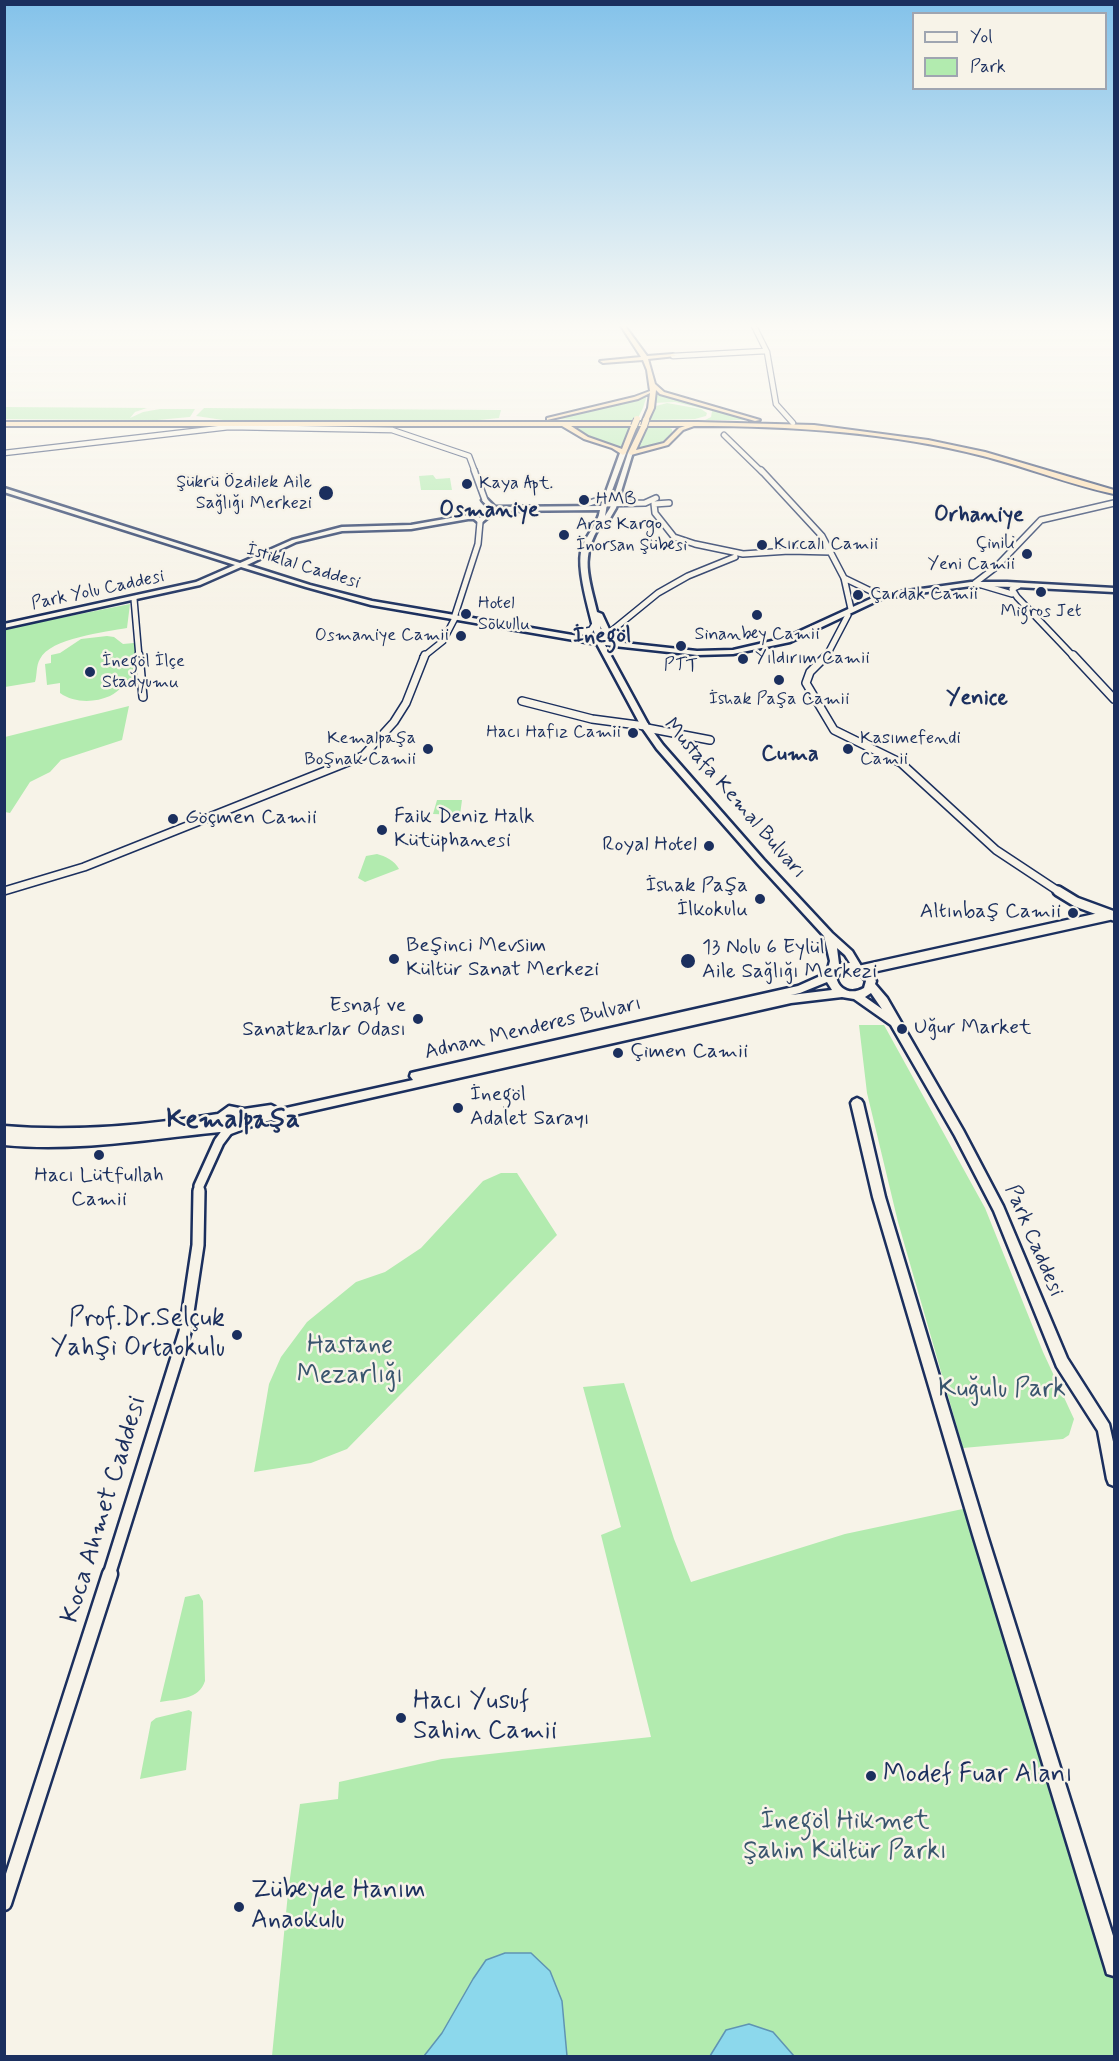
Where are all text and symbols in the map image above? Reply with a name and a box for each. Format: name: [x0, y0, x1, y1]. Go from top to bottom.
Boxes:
legend: [912, 12, 1107, 90]
text: Yol: [970, 25, 993, 49]
text: Park: [970, 55, 1006, 79]
place label: Şükrü Özdilek Aile Sağlığı Merkezi: [176, 472, 312, 514]
place label: Kaya Apt.: [479, 473, 553, 495]
marker: Kaya Apt.: [460, 477, 474, 491]
marker: Şükrü Özdilek Aile Sağlığı Merkezi: [317, 484, 335, 502]
place label: HMB: [596, 489, 636, 511]
marker: HMB: [577, 493, 591, 507]
district label: Osmaniye: [439, 498, 539, 524]
district label: Orhaniye: [934, 503, 1024, 529]
place label: Aras Kargo İnorsan Şübesi: [576, 514, 687, 556]
marker: Aras Kargo İnorsan Şübesi: [557, 528, 571, 542]
place label: Çinili Yeni Camii: [927, 533, 1015, 576]
place label: Kırcalı Camii: [774, 534, 878, 556]
marker: Kırcalı Camii: [755, 538, 769, 552]
street label: İstiklal Caddesi: [243, 539, 363, 595]
marker: Çinili Yeni Camii: [1020, 547, 1034, 561]
street label: Park Yolu Caddesi: [29, 566, 167, 616]
place label: Çardak Camii: [870, 584, 978, 606]
marker: Migros Jet: [1034, 585, 1048, 599]
marker: Çardak Camii: [851, 588, 865, 602]
place label: Hotel Sokullu: [478, 593, 530, 636]
place label: Migros Jet: [1000, 601, 1082, 623]
marker: Hotel Sokullu: [459, 607, 473, 621]
marker: Sinanbey Camii: [750, 608, 764, 622]
district label: İnegöl: [573, 624, 631, 650]
place label: Sinanbey Camii: [694, 624, 820, 646]
place label: Osmaniye Camii: [315, 625, 449, 647]
marker: Osmaniye Camii: [454, 629, 468, 643]
marker: PTT: [674, 639, 688, 653]
place label: Yıldırım Camii: [755, 648, 870, 670]
place label: İnegöl İlçe Stadyumu: [102, 651, 185, 694]
marker: Yıldırım Camii: [736, 652, 750, 666]
place label: PTT: [664, 655, 698, 677]
marker: İnegöl İlçe Stadyumu: [83, 665, 97, 679]
marker: İshak Paşa Camii: [772, 673, 786, 687]
district label: Yenice: [946, 686, 1008, 712]
place label: İshak Paşa Camii: [709, 689, 849, 711]
street label: Mustafa Kemal Bulvarı: [657, 714, 811, 884]
place label: Hacı Hafız Camii: [486, 722, 621, 744]
marker: Hacı Hafız Camii: [626, 726, 640, 740]
place label: Kemalpaşa Boşnak Camii: [304, 728, 416, 771]
place label: Kasımefendi Camii: [860, 728, 961, 771]
marker: Kemalpaşa Boşnak Camii: [421, 742, 435, 756]
district label: Cuma: [761, 742, 819, 768]
marker: Kasımefendi Camii: [841, 742, 855, 756]
place label: Faik Deniz Halk Kütüphanesi: [394, 805, 534, 855]
place label: Göçmen Camii: [185, 806, 317, 832]
marker: Göçmen Camii: [166, 812, 180, 826]
marker: Faik Deniz Halk Kütüphanesi: [375, 823, 389, 837]
place label: Royal Hotel: [602, 833, 697, 859]
marker: Royal Hotel: [702, 839, 716, 853]
place label: İshak Paşa İlkokulu: [646, 874, 748, 924]
marker: İshak Paşa İlkokulu: [753, 892, 767, 906]
place label: Altınbaş Camii: [920, 900, 1061, 926]
marker: Altınbaş Camii: [1066, 906, 1080, 920]
place label: Beşinci Mevsim Kültür Sanat Merkezi: [406, 934, 599, 984]
place label: 13 Nolu 6 Eylül Aile Sağlığı Merkezi: [702, 936, 877, 986]
marker: Beşinci Mevsim Kültür Sanat Merkezi: [387, 952, 401, 966]
marker: 13 Nolu 6 Eylül Aile Sağlığı Merkezi: [679, 952, 697, 970]
street label: Adnan Menderes Bulvarı: [422, 992, 644, 1066]
place label: Esnaf ve Sanatkarlar Odası: [242, 994, 406, 1044]
marker: Esnaf ve Sanatkarlar Odası: [411, 1012, 425, 1026]
place label: Uğur Market: [914, 1016, 1031, 1042]
marker: Uğur Market: [895, 1022, 909, 1036]
place label: Çimen Camii: [630, 1040, 748, 1066]
marker: Çimen Camii: [611, 1046, 625, 1060]
place label: İnegöl Adalet Sarayı: [470, 1083, 590, 1133]
marker: İnegöl Adalet Sarayı: [451, 1101, 465, 1115]
district label: Kemalpaşa: [166, 1105, 300, 1137]
marker: Hacı Lütfullah Camii: [92, 1148, 106, 1162]
place label: Hacı Lütfullah Camii: [34, 1164, 164, 1214]
street label: Park Caddesi: [998, 1181, 1068, 1301]
place label: Prof.Dr.Selçuk Yahşi Ortaokulu: [51, 1304, 225, 1366]
marker: Prof.Dr.Selçuk Yahşi Ortaokulu: [230, 1328, 244, 1342]
park label: Hastane Mezarlığı: [297, 1331, 403, 1392]
park label: Kuğulu Park: [938, 1375, 1066, 1407]
street label: Koca Ahmet Caddesi: [56, 1393, 154, 1627]
place label: Hacı Yusuf Sahin Camii: [413, 1687, 557, 1748]
marker: Hacı Yusuf Sahin Camii: [394, 1711, 408, 1725]
place label: Modef Fuar Alanı: [883, 1760, 1073, 1792]
marker: Modef Fuar Alanı: [864, 1769, 878, 1783]
park label: İnegöl Hikmet Şahin Kültür Parkı: [743, 1807, 947, 1868]
place label: Zübeyde Hanım Anaokulu: [251, 1876, 425, 1937]
marker: Zübeyde Hanım Anaokulu: [232, 1900, 246, 1914]

